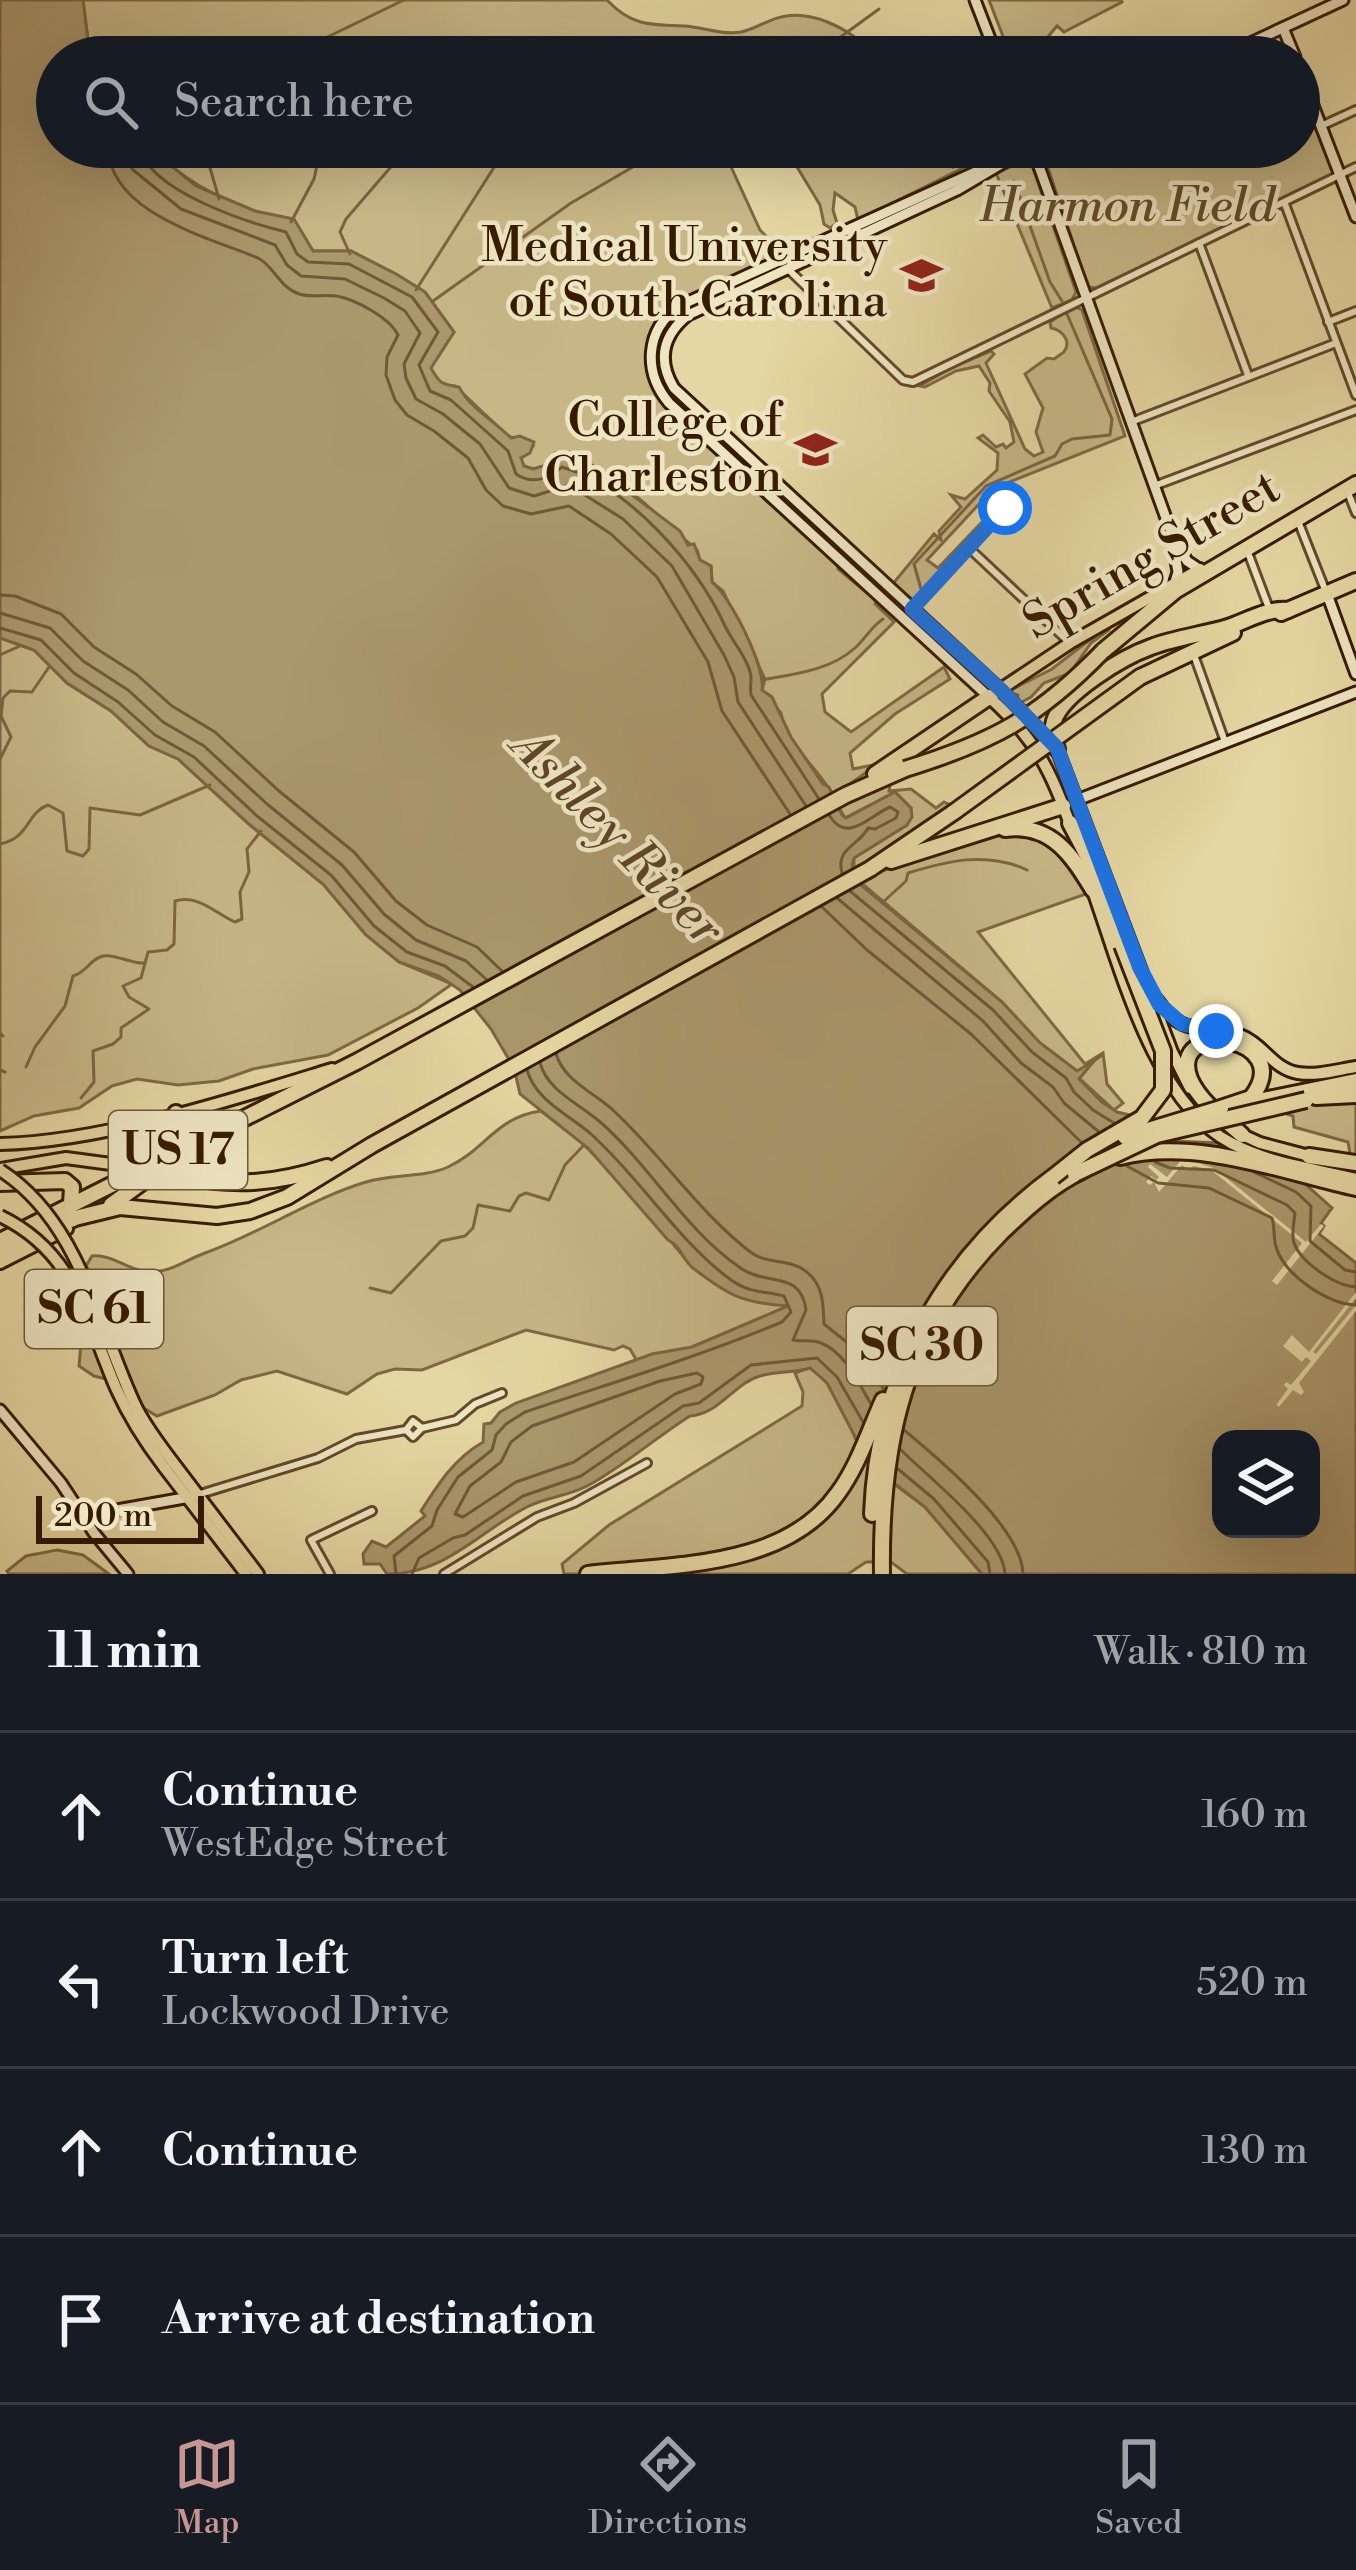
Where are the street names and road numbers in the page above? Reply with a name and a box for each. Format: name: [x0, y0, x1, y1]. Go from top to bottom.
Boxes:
street label: Spring Street: [1013, 458, 1291, 654]
road number: US 17: [109, 1111, 247, 1189]
road number: SC 61: [25, 1270, 163, 1348]
road number: SC 30: [847, 1307, 997, 1385]

